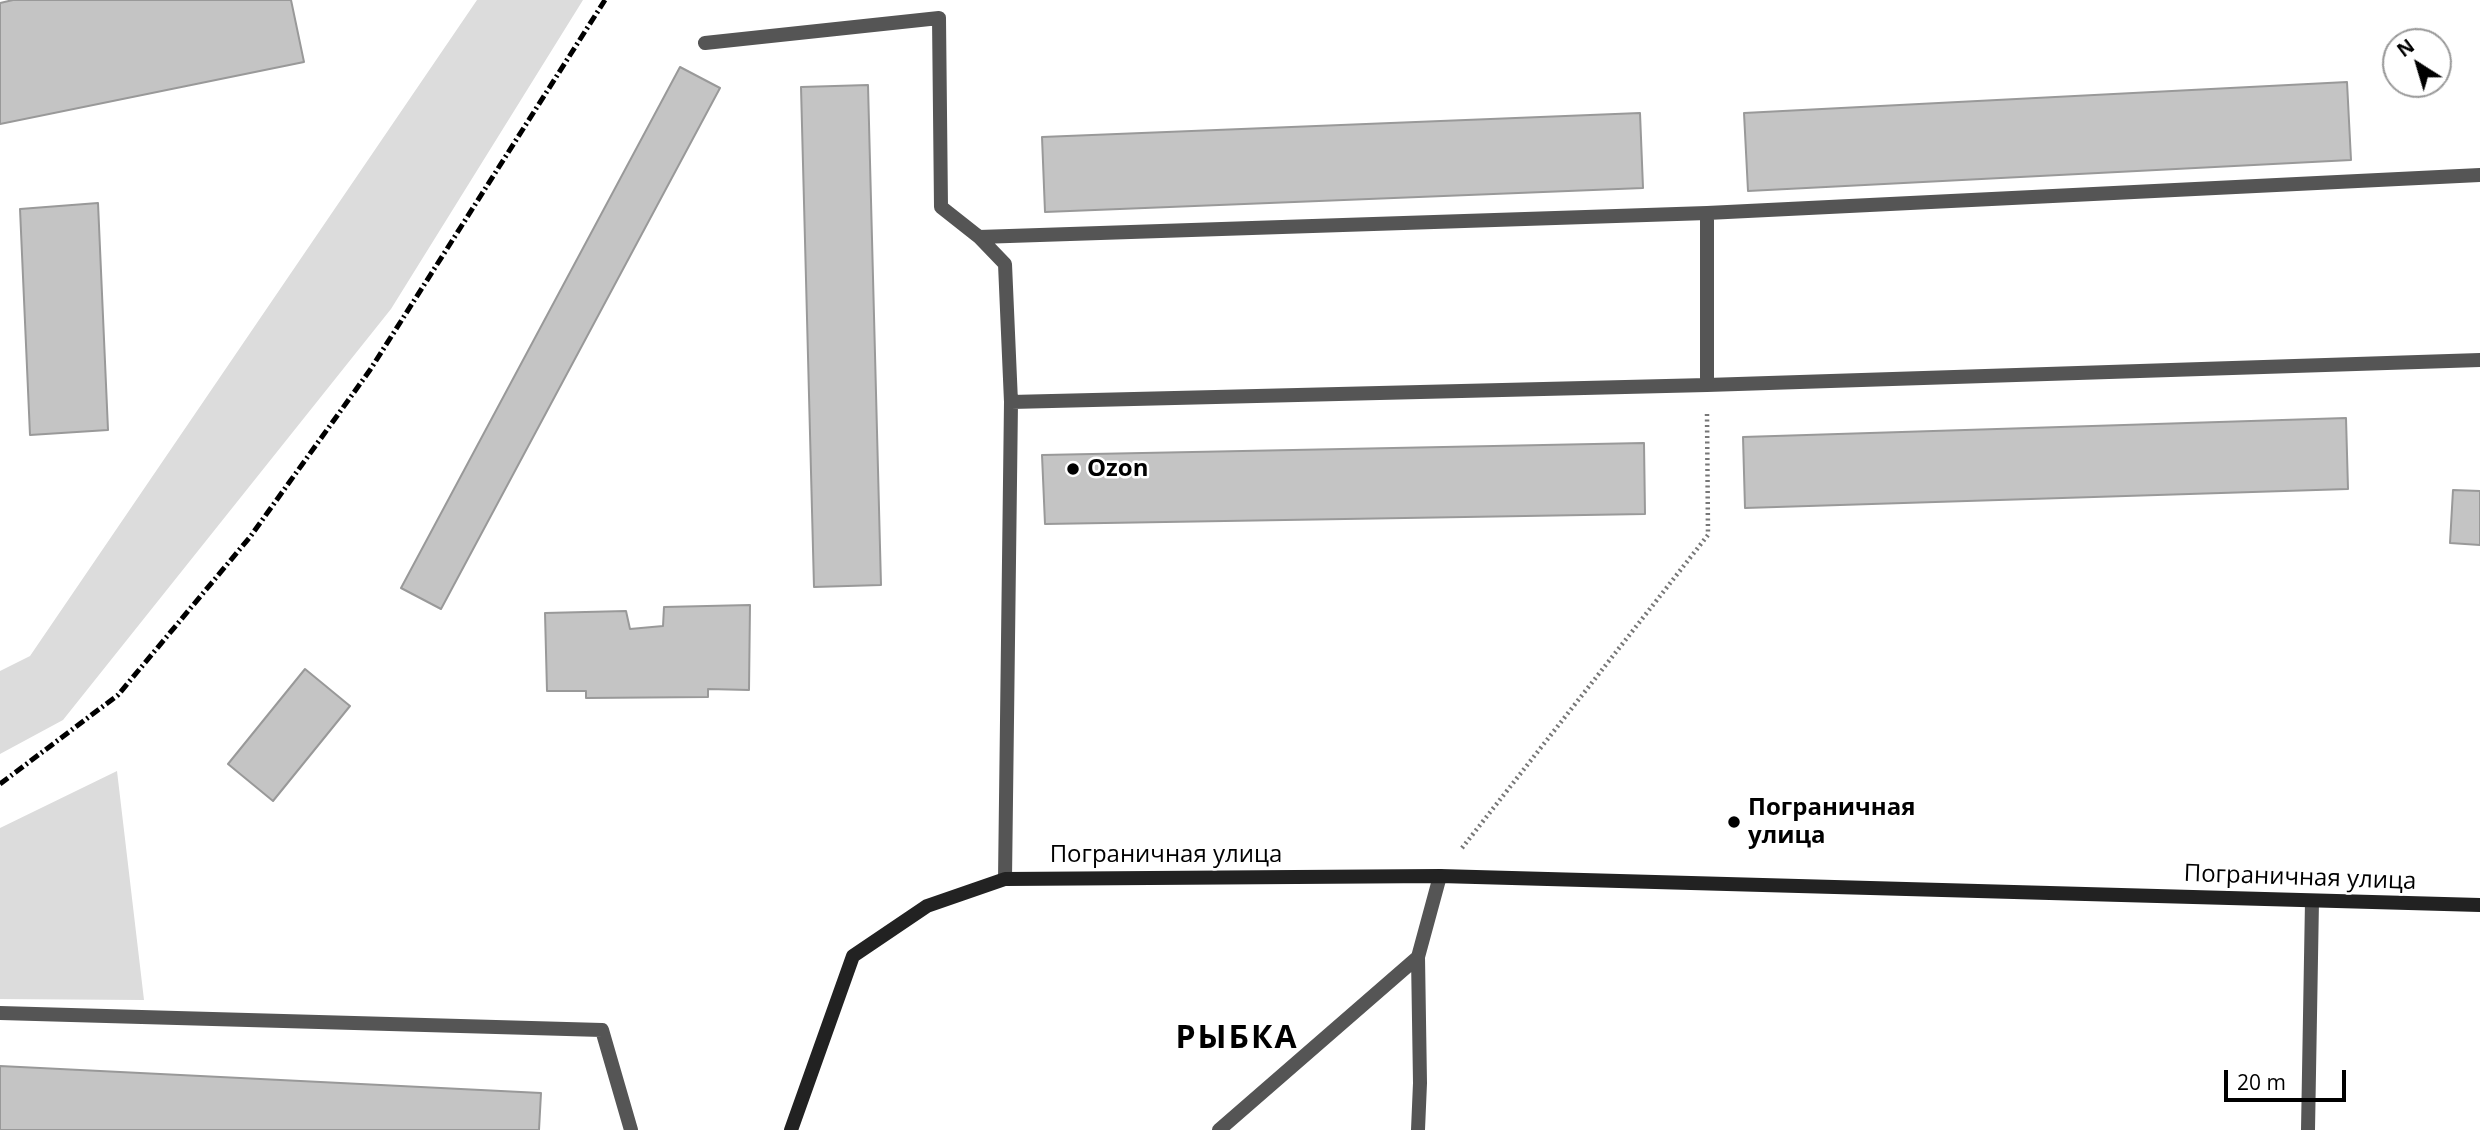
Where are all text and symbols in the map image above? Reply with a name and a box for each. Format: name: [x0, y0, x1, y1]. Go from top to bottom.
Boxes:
north arrow: [2382, 28, 2452, 98]
text: N: [2392, 33, 2420, 63]
place label: Ozon: [1087, 455, 1148, 483]
marker: Ozon: [1065, 461, 1081, 477]
place label: Пограничная улица: [1748, 794, 1915, 850]
marker: Пограничная улица: [1726, 814, 1742, 830]
street label: Пограничная улица: [1050, 841, 1282, 869]
street label: Пограничная улица: [2183, 860, 2417, 896]
district label: РЫБКА: [1176, 1020, 1298, 1058]
scale bar: [2228, 1056, 2350, 1100]
text: 20 m: [2237, 1068, 2286, 1096]

